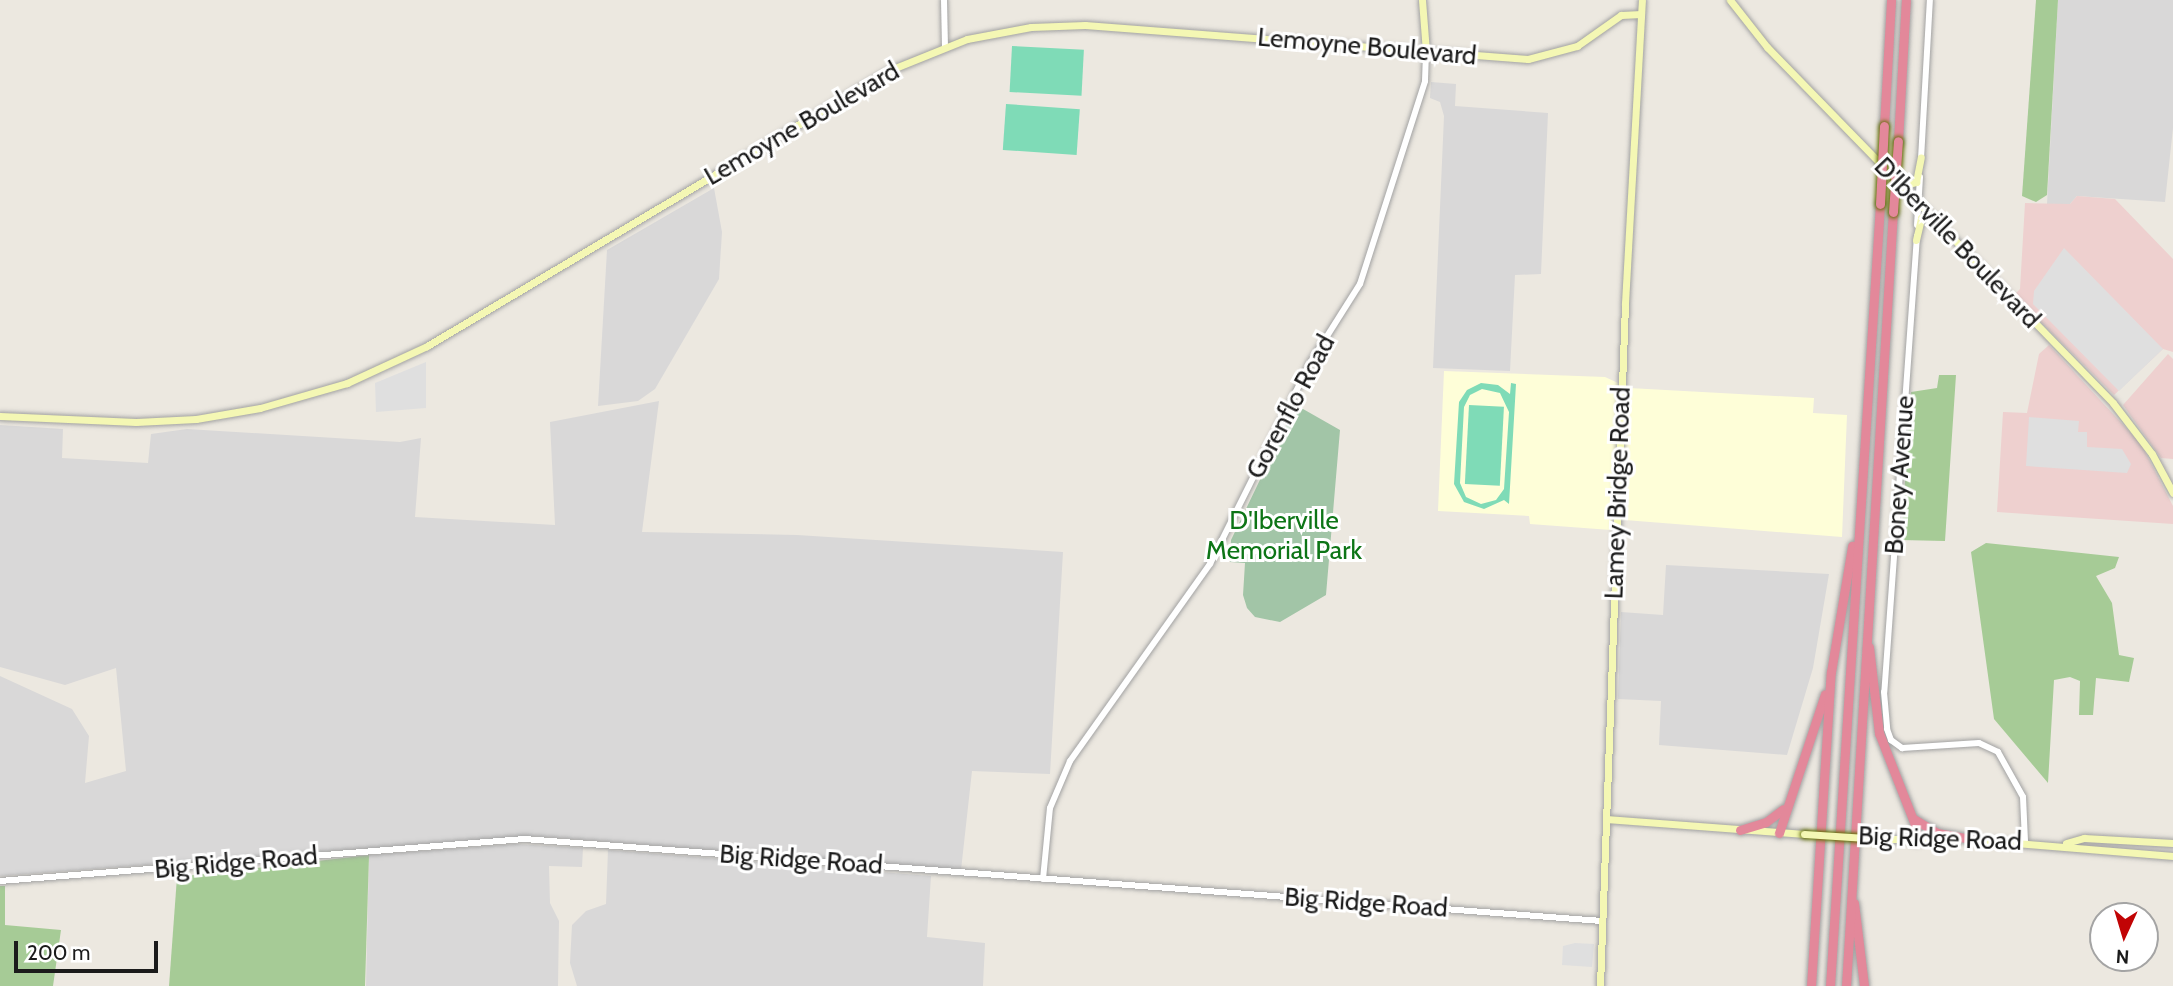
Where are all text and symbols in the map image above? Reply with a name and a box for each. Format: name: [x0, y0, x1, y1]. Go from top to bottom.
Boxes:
street label: Lemoyne Boulevard: [1256, 22, 1478, 72]
street label: Lemoyne Boulevard: [699, 56, 905, 192]
street label: D'Iberville Boulevard: [1867, 151, 2047, 335]
street label: Gorenflo Road: [1240, 330, 1342, 484]
street label: Lamey Bridge Road: [1599, 386, 1637, 600]
street label: Boney Avenue: [1879, 395, 1921, 555]
park label: D'Iberville Memorial Park: [1206, 505, 1362, 566]
street label: Big Ridge Road: [1858, 821, 2022, 857]
street label: Big Ridge Road: [718, 839, 884, 881]
street label: Big Ridge Road: [153, 840, 319, 886]
street label: Big Ridge Road: [1283, 882, 1449, 924]
north arrow: [2089, 902, 2159, 972]
scale bar: [18, 926, 161, 970]
text: 200 m: [27, 940, 90, 965]
text: N: [2115, 945, 2130, 968]

